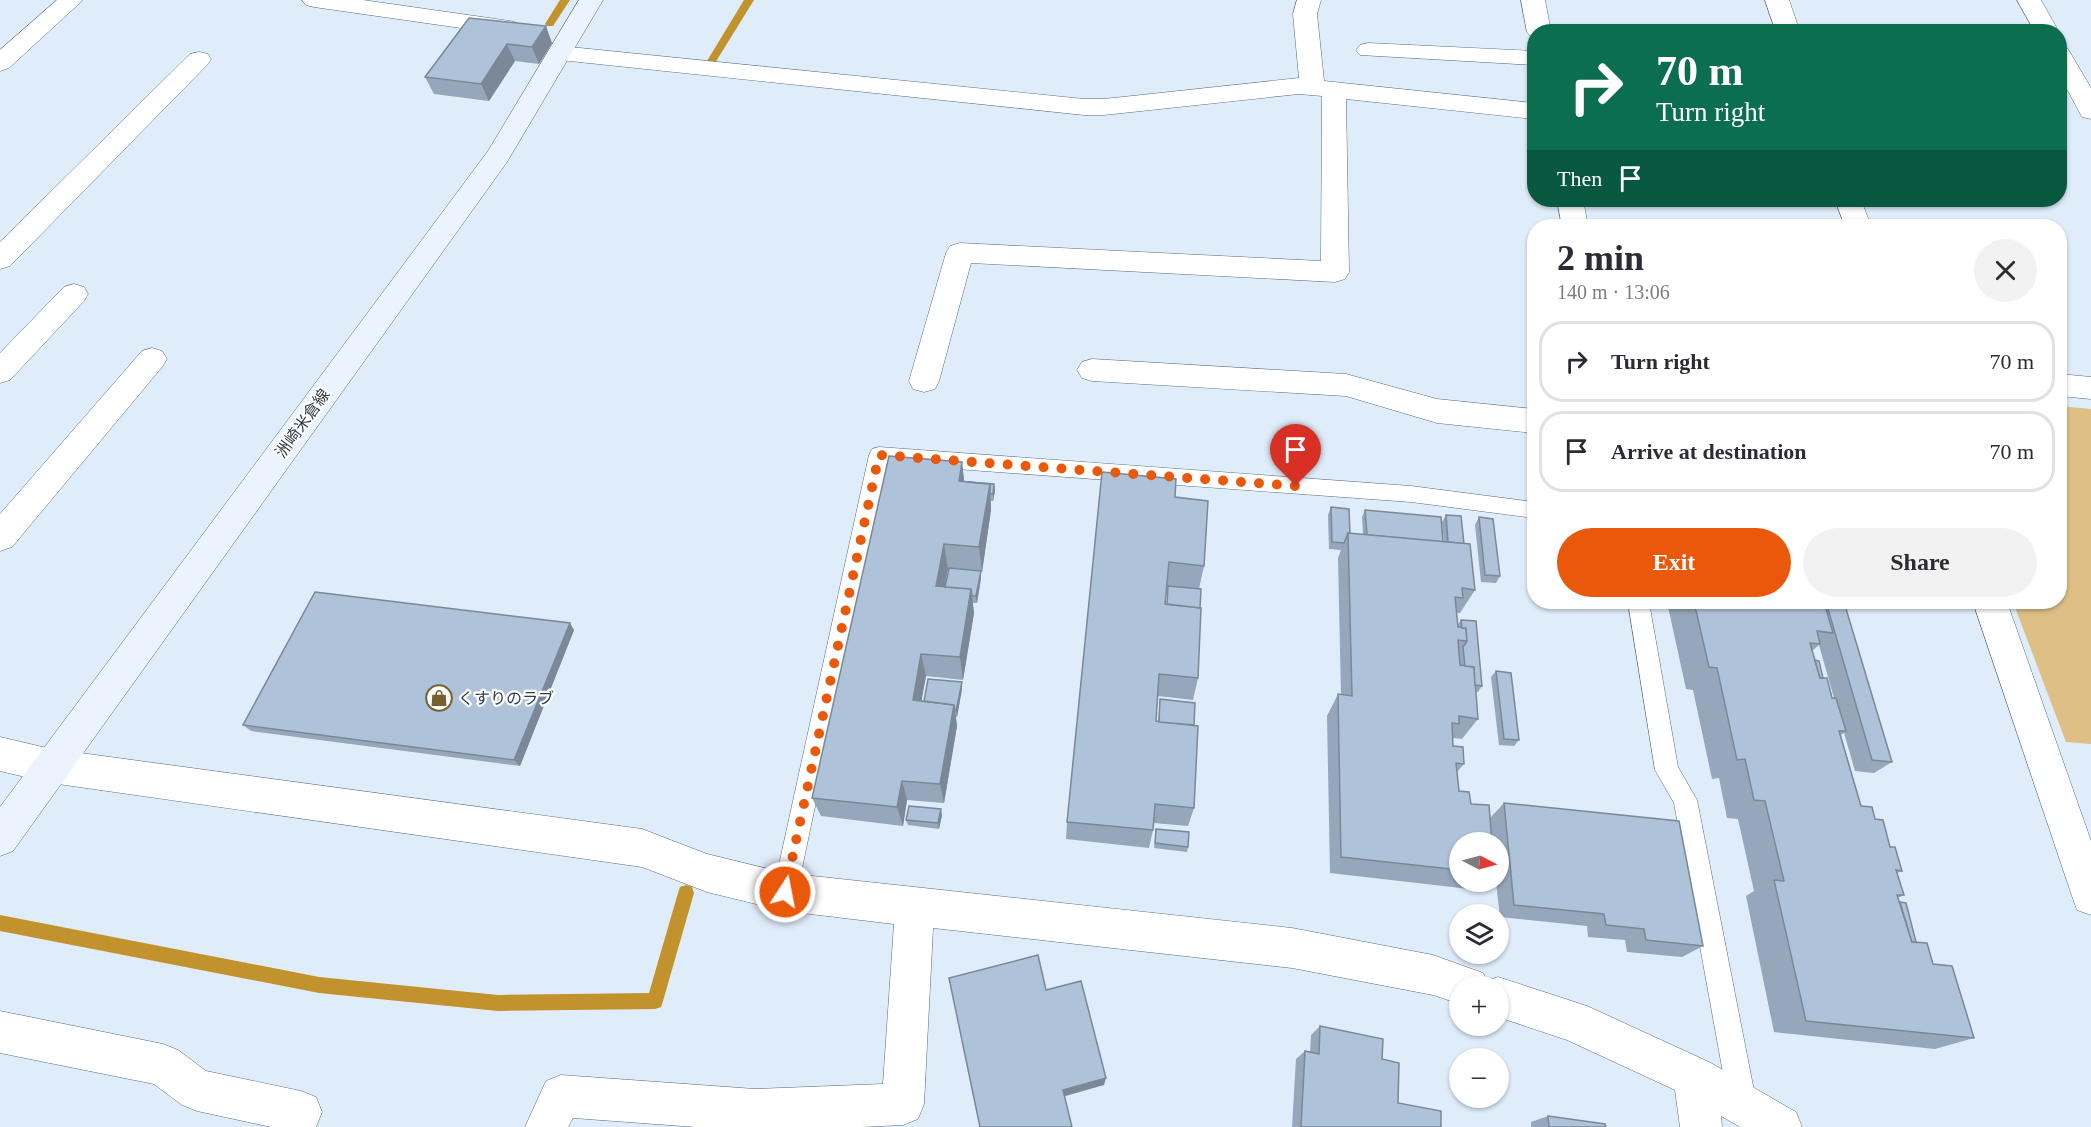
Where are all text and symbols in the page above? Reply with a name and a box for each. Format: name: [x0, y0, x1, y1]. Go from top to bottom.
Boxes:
icon: right: [1557, 48, 1635, 126]
text: 70 m: [1656, 48, 1744, 94]
text: Turn right: [1656, 97, 1765, 127]
icon: arrive: [1614, 162, 1647, 195]
text: Then: [1557, 166, 1602, 191]
text: 2 min: [1557, 238, 1644, 278]
button: close: [1974, 239, 2037, 302]
text: 140 m · 13:06: [1557, 281, 1670, 303]
icon: right: [1560, 345, 1593, 378]
text: Turn right: [1611, 349, 1710, 374]
text: 70 m: [1989, 349, 2034, 374]
street label: 洲崎米倉線: [272, 386, 333, 461]
pin: [1270, 424, 1321, 486]
icon: arrive: [1279, 433, 1312, 466]
icon: arrive: [1560, 435, 1593, 468]
text: Arrive at destination: [1611, 439, 1807, 464]
text: 70 m: [1989, 439, 2034, 464]
button: Exit: [1557, 528, 1791, 597]
button: Share: [1803, 528, 2037, 597]
shop icon: くすりのラブ: [424, 683, 454, 713]
place label: くすりのラブ: [458, 690, 554, 707]
north arrow: [1449, 832, 1509, 892]
map controls: [1449, 832, 1509, 1108]
position arrow: [753, 860, 817, 924]
button: layers: [1449, 904, 1509, 964]
button: +: [1449, 976, 1509, 1036]
button: −: [1449, 1048, 1509, 1108]

